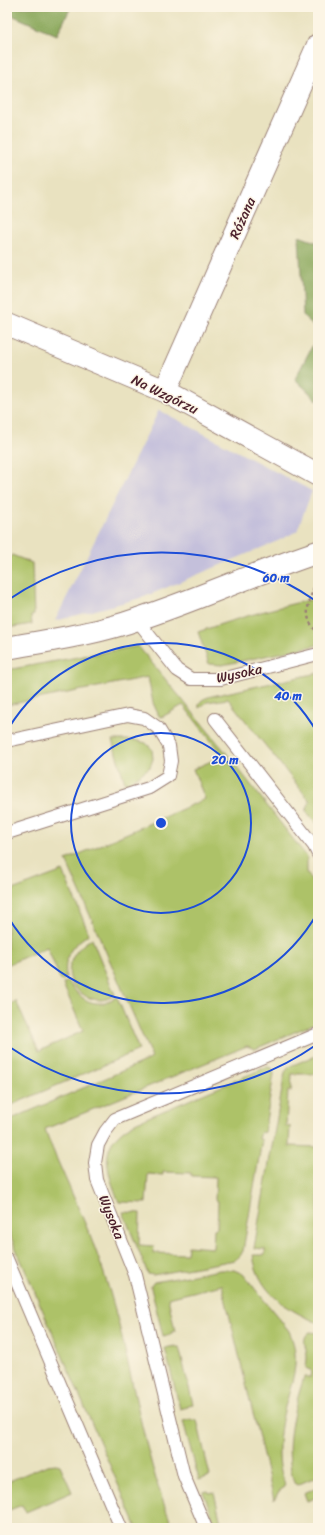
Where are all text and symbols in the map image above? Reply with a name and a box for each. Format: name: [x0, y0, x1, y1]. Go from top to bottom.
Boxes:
street label: Różana: [222, 192, 263, 243]
street label: Na Wzgórzu: [127, 367, 203, 422]
text: 60 m: [262, 567, 290, 589]
street label: Wysoka: [214, 656, 265, 691]
text: 40 m: [273, 685, 302, 707]
text: 20 m: [211, 749, 239, 771]
centre of rings: [154, 816, 168, 830]
street label: Wysoka: [91, 1191, 132, 1244]

